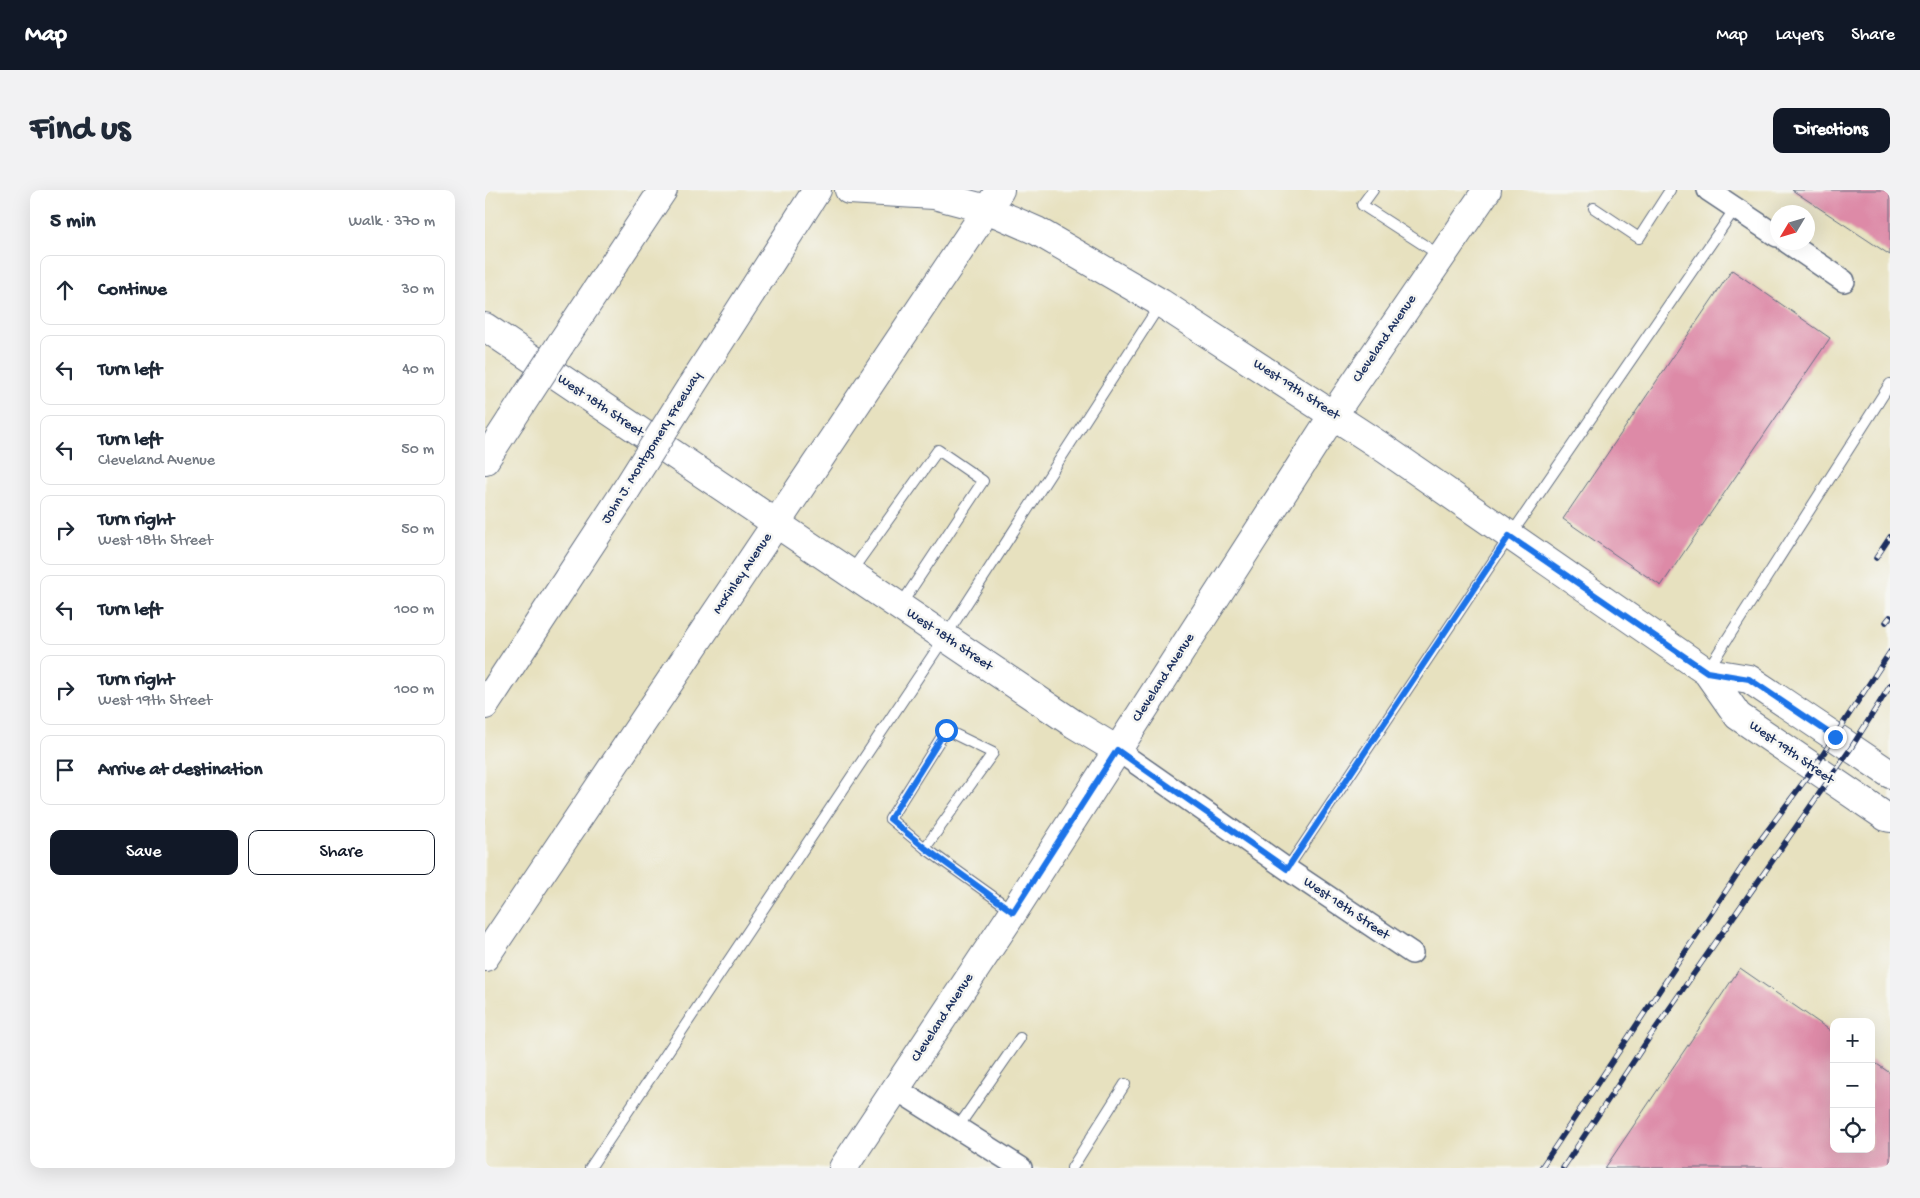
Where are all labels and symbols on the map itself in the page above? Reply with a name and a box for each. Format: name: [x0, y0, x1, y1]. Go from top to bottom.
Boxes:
north arrow: [1770, 205, 1815, 250]
street label: Cleveland Avenue: [1349, 291, 1421, 386]
street label: West 19th Street: [1249, 356, 1344, 425]
street label: John J. Montgomery Freeway: [598, 369, 706, 527]
street label: West 18th Street: [554, 371, 647, 442]
street label: McKinley Avenue: [710, 529, 777, 618]
street label: West 18th Street: [903, 605, 996, 676]
street label: Cleveland Avenue: [1129, 630, 1199, 726]
street label: West 19th Street: [1745, 717, 1838, 789]
route start: [935, 719, 958, 742]
route end: [1824, 726, 1847, 749]
street label: West 18th Street: [1300, 874, 1393, 945]
street label: Cleveland Avenue: [908, 970, 978, 1066]

